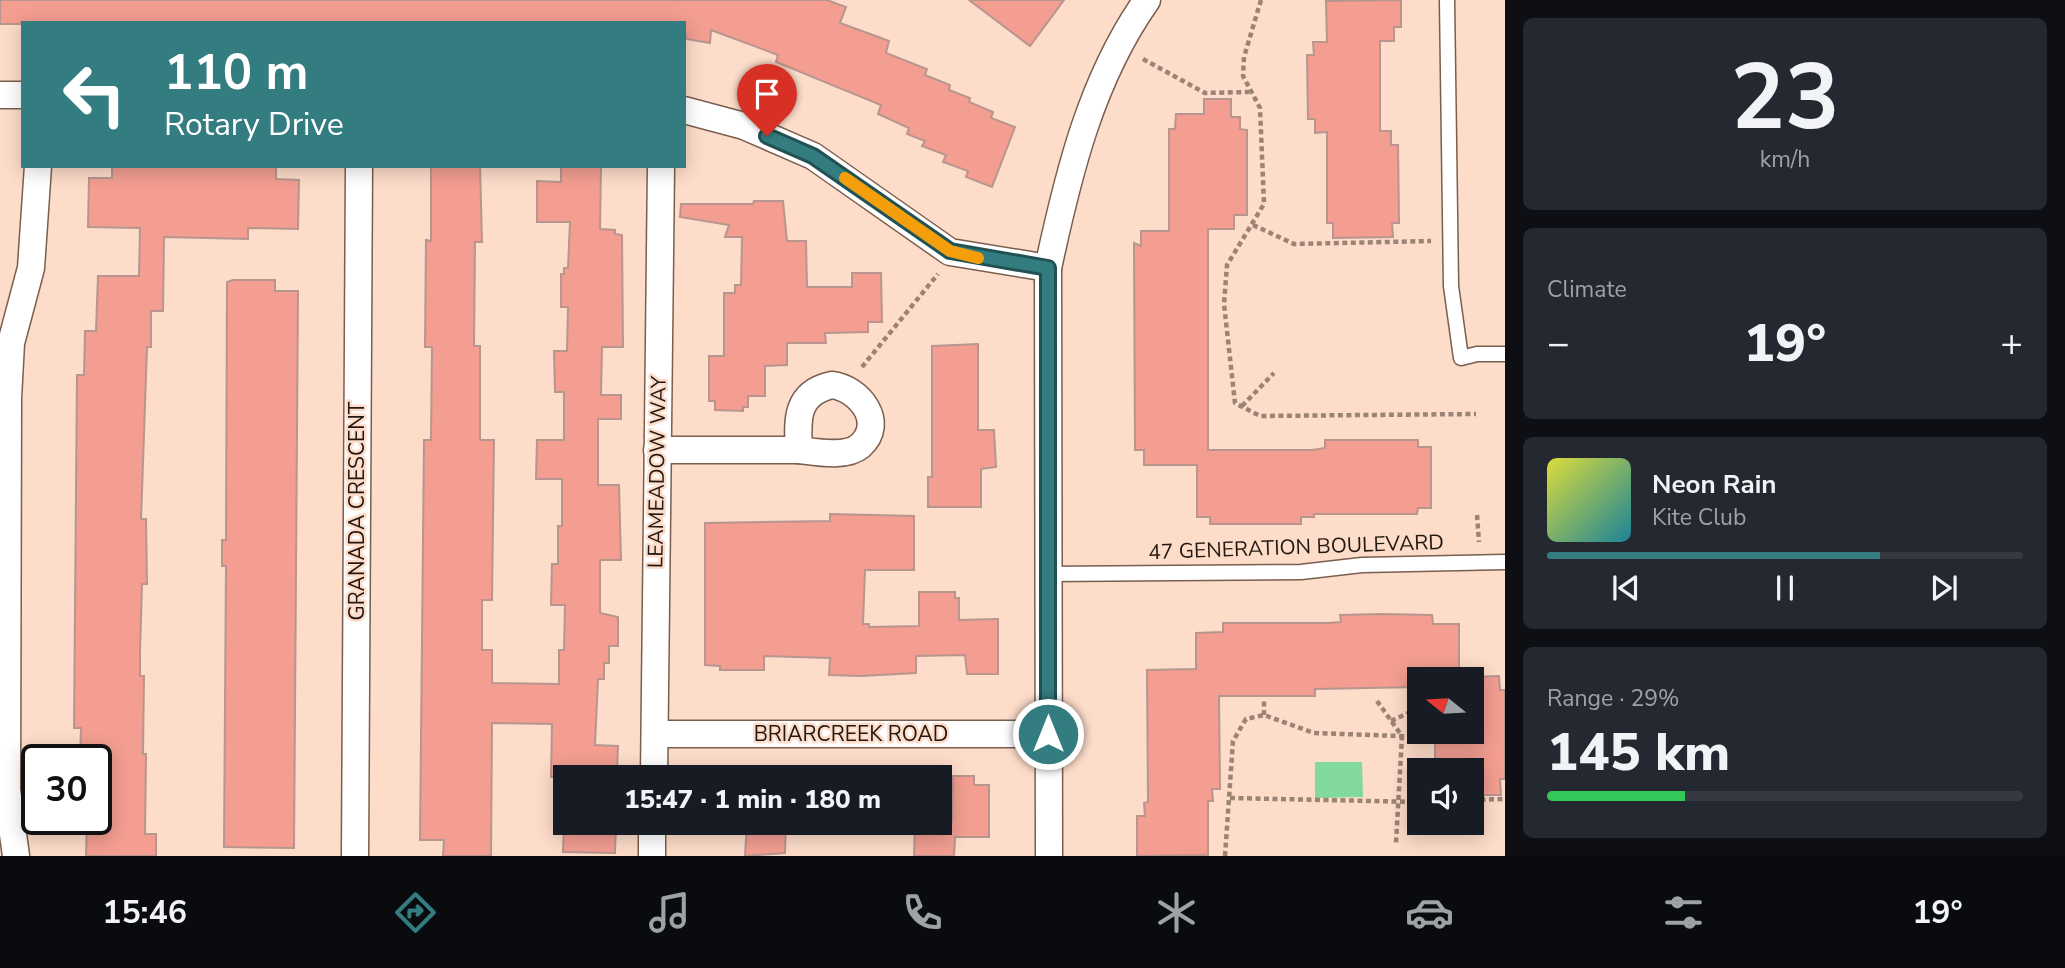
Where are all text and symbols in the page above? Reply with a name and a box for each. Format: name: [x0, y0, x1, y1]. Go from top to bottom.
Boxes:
text: 23: [1730, 36, 1840, 160]
text: 110 m: [164, 39, 308, 106]
icon: left: [49, 49, 140, 140]
pin: [737, 64, 797, 136]
icon: arrive: [748, 75, 786, 113]
text: Rotary Drive: [164, 103, 344, 146]
text: km/h: [1760, 144, 1810, 175]
text: Climate: [1547, 274, 1627, 305]
text: 19°: [1744, 308, 1826, 379]
text: −: [1547, 318, 1570, 369]
text: +: [2000, 318, 2023, 369]
street label: LEAMEADOW WAY: [641, 375, 673, 568]
street label: GRANADA CRESCENT: [343, 401, 371, 620]
text: Neon Rain: [1652, 467, 1777, 502]
text: Kite Club: [1652, 502, 1746, 533]
street label: 47 GENERATION BOULEVARD: [1148, 528, 1444, 566]
icon: previous: [1607, 569, 1645, 607]
icon: pause: [1766, 569, 1804, 607]
icon: next: [1925, 569, 1963, 607]
north arrow: [1407, 667, 1484, 744]
map controls: [1407, 667, 1484, 835]
text: Range · 29%: [1547, 683, 1679, 714]
position arrow: [1011, 697, 1085, 771]
text: 145 km: [1547, 717, 1730, 788]
street label: BRIARCREEK ROAD: [754, 720, 948, 748]
speed limit sign: 30: [21, 744, 112, 835]
button: sound: [1407, 758, 1484, 835]
text: 15:47 · 1 min · 180 m: [624, 782, 881, 817]
icon: directions: [391, 888, 440, 937]
icon: music: [645, 888, 694, 937]
icon: phone: [898, 888, 947, 937]
icon: climate: [1152, 888, 1201, 937]
icon: car: [1405, 888, 1454, 937]
icon: filters: [1659, 888, 1708, 937]
text: 15:46: [102, 891, 187, 934]
text: 19°: [1912, 891, 1963, 934]

